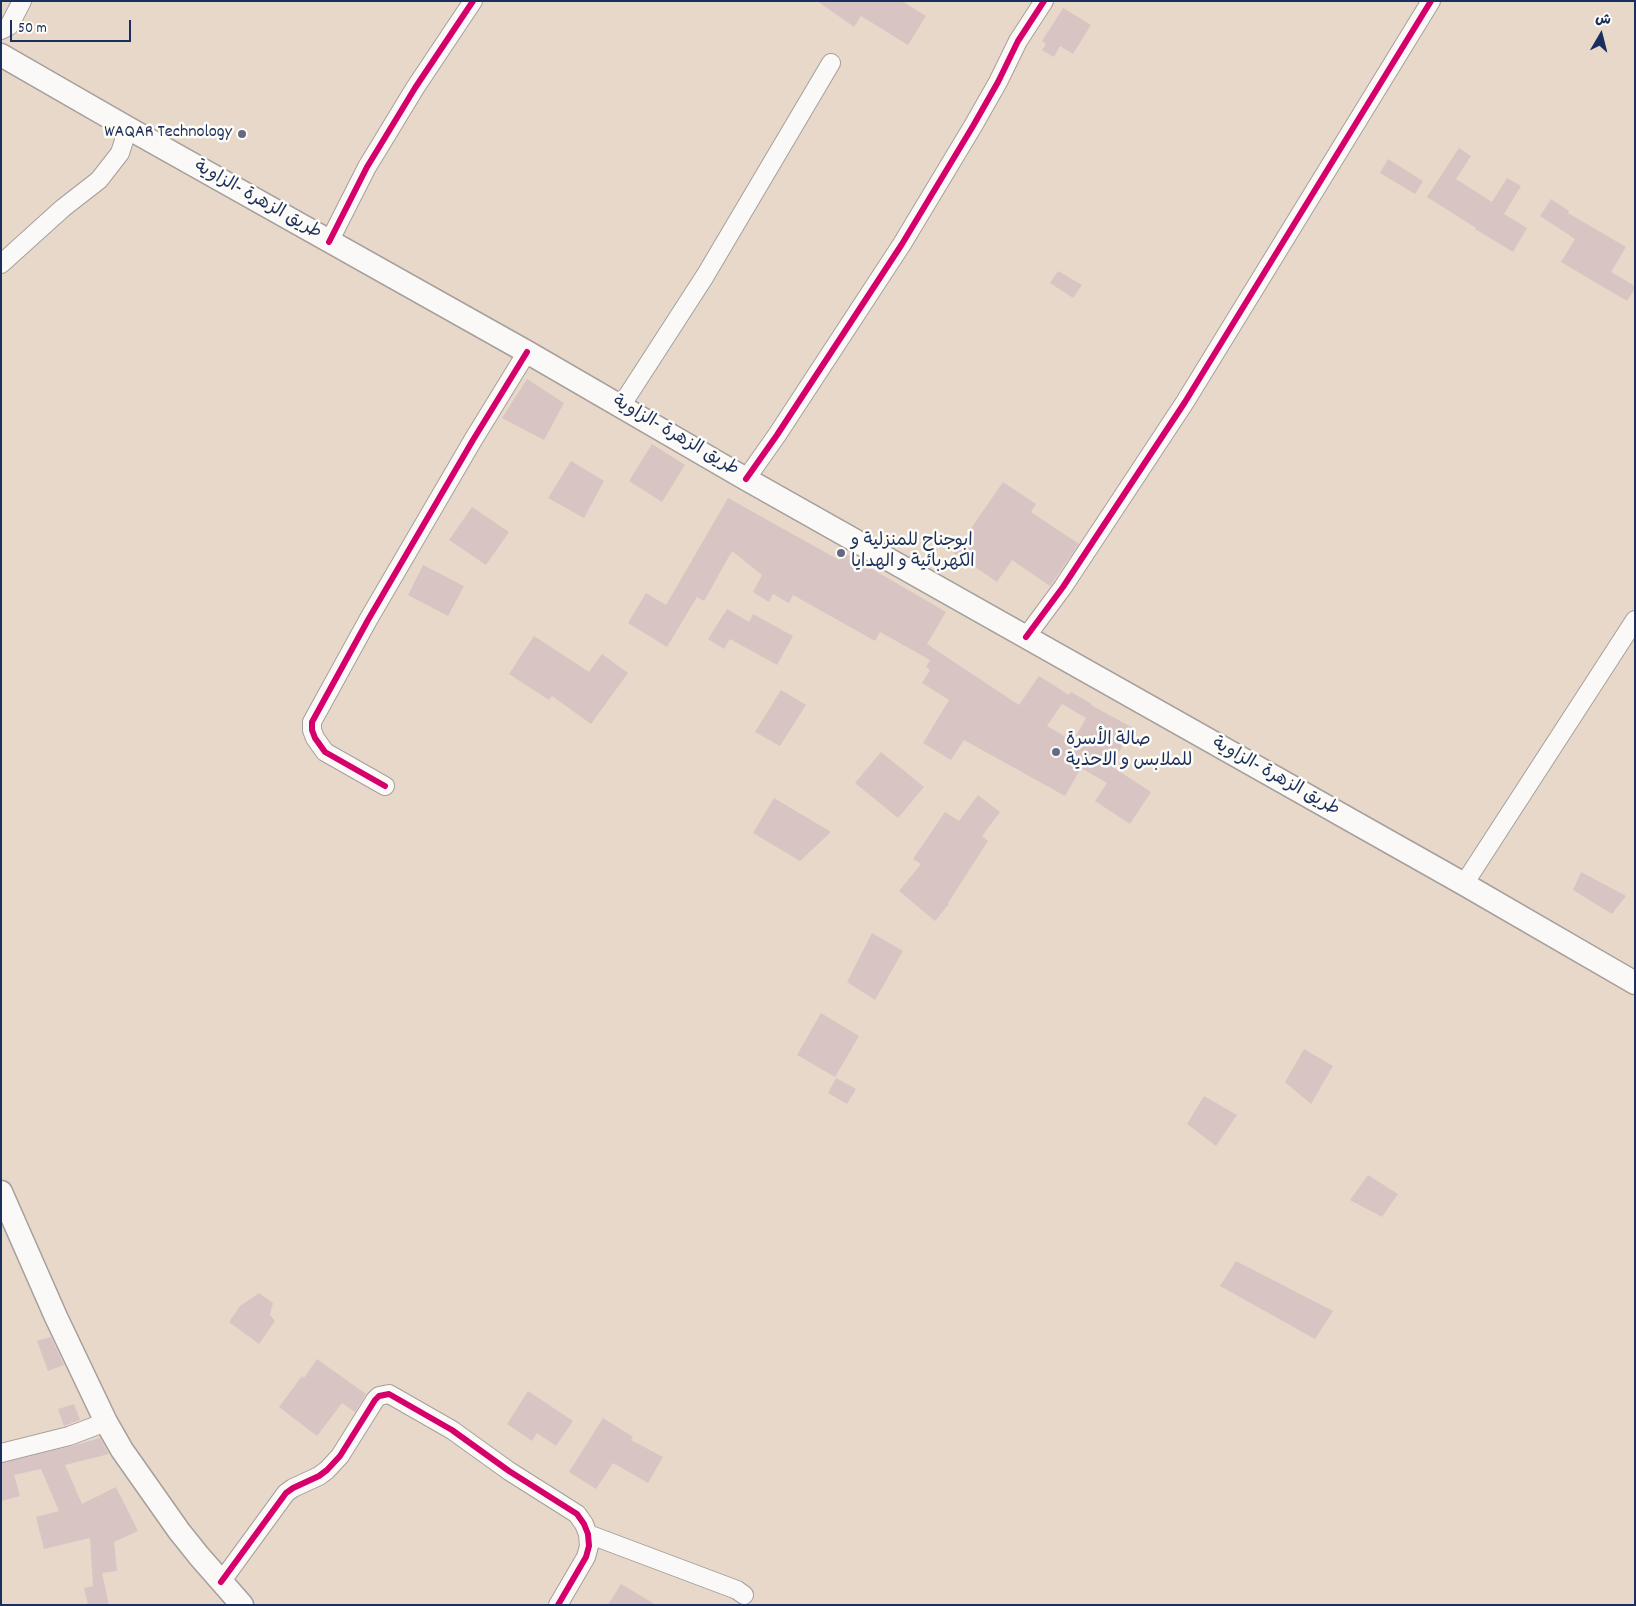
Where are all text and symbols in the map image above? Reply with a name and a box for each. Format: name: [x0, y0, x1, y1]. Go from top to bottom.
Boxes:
text: ش: [1594, 9, 1612, 31]
scale bar: [12, 10, 134, 42]
north arrow: [1576, 10, 1626, 60]
text: 50 m: [18, 18, 47, 40]
place label: WAQAR Technology: [104, 123, 232, 145]
marker: WAQAR Technology: [236, 128, 248, 140]
street label: طريق الزهرة -الزاوية: [189, 157, 325, 245]
street label: طريق الزهرة -الزاوية: [608, 392, 742, 482]
place label: ابوجناح للمنزلية و الكهربائية و الهدايا: [851, 532, 975, 574]
marker: ابوجناح للمنزلية و الكهربائية و الهدايا: [835, 547, 847, 559]
place label: صالة الأسرة للملابس و الاحذية: [1066, 731, 1192, 774]
street label: طريق الزهرة -الزاوية: [1207, 734, 1343, 822]
marker: صالة الأسرة للملابس و الاحذية: [1050, 746, 1062, 758]

